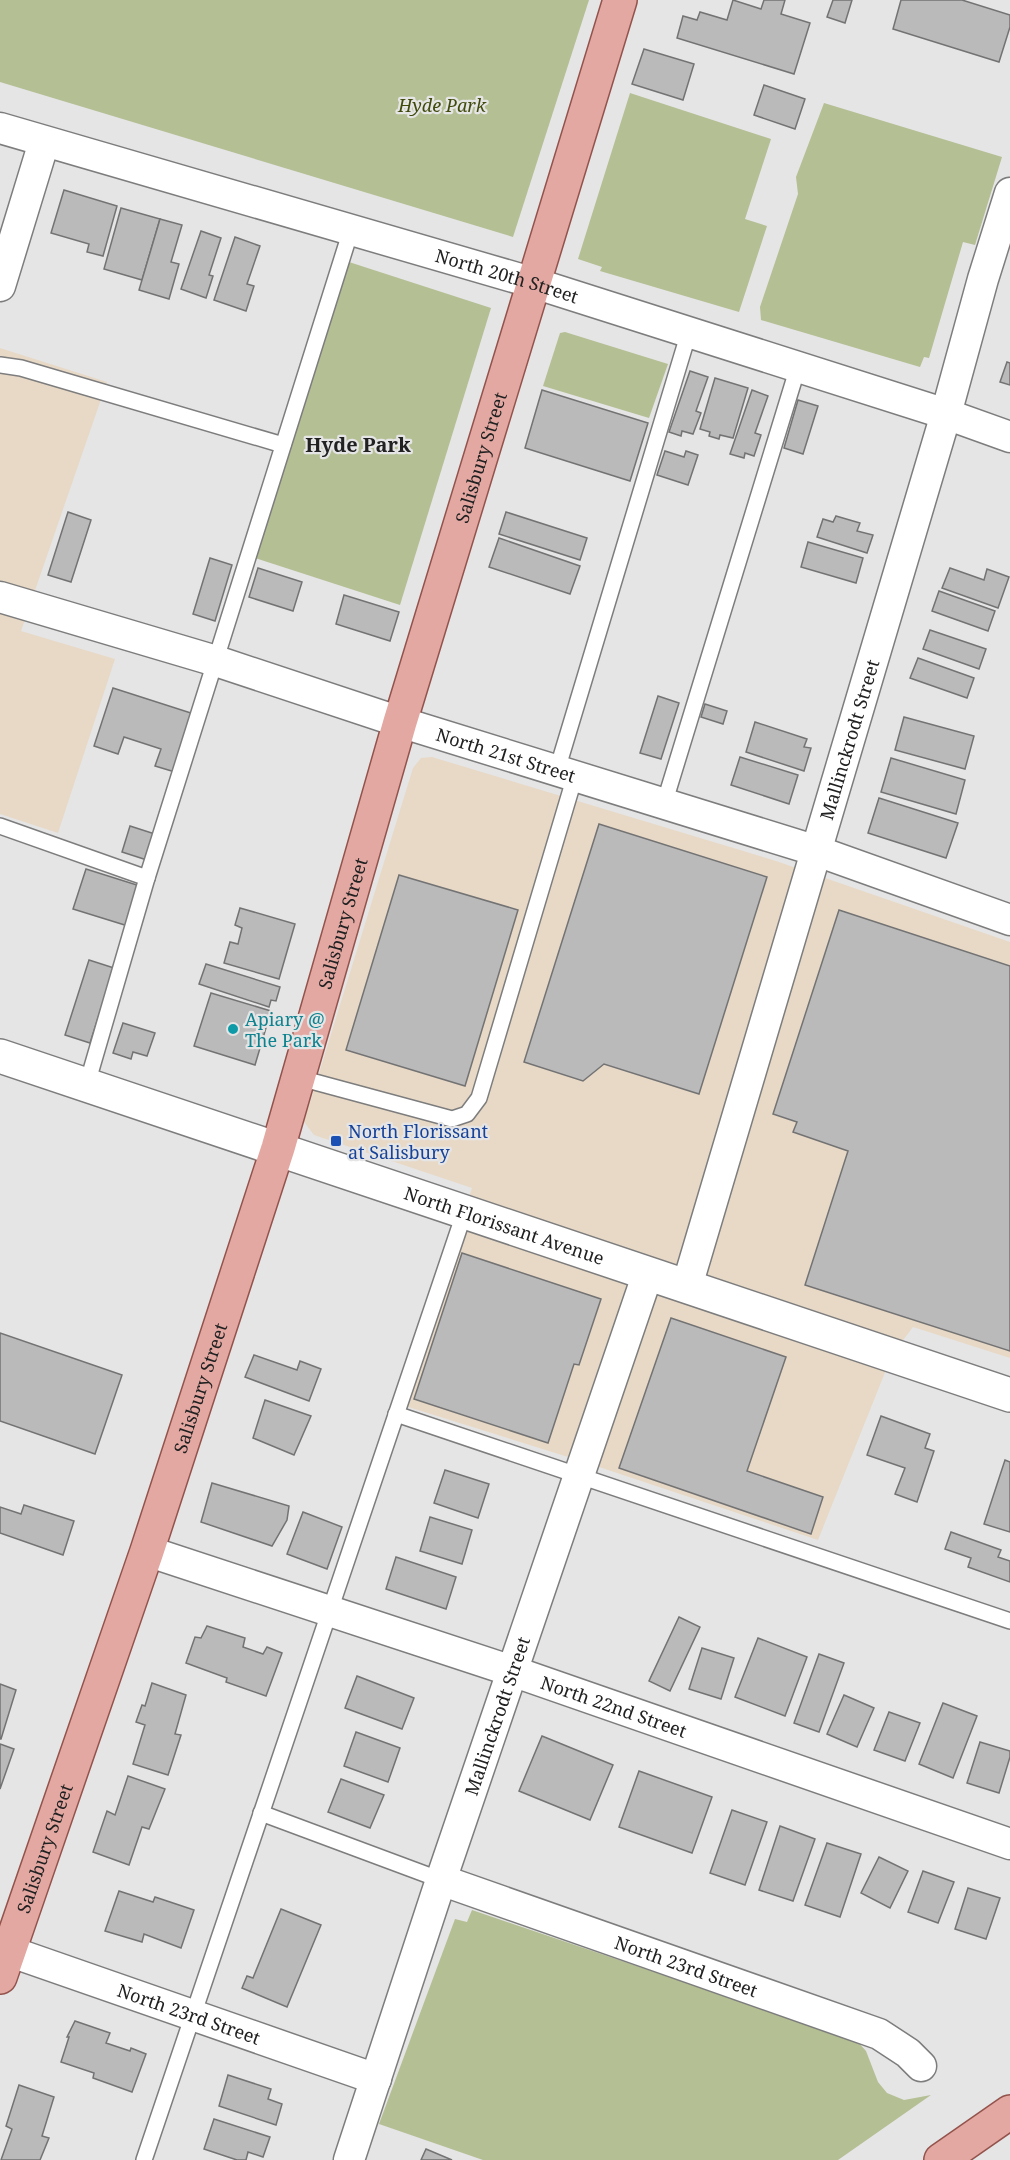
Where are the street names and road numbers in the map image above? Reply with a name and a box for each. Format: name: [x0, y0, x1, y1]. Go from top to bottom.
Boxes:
street label: North 20th Street: [433, 243, 581, 308]
street label: Salisbury Street: [449, 389, 512, 526]
street label: Mallinckrodt Street: [814, 657, 884, 823]
street label: North 21st Street: [433, 722, 579, 788]
street label: Salisbury Street: [312, 855, 373, 992]
street label: North Florissant Avenue: [401, 1181, 607, 1270]
street label: Salisbury Street: [168, 1320, 232, 1456]
street label: Mallinckrodt Street: [459, 1633, 535, 1799]
street label: North 22nd Street: [538, 1670, 690, 1743]
street label: Salisbury Street: [11, 1780, 78, 1916]
street label: North 23rd Street: [612, 1930, 761, 2002]
street label: North 23rd Street: [114, 1978, 263, 2050]

